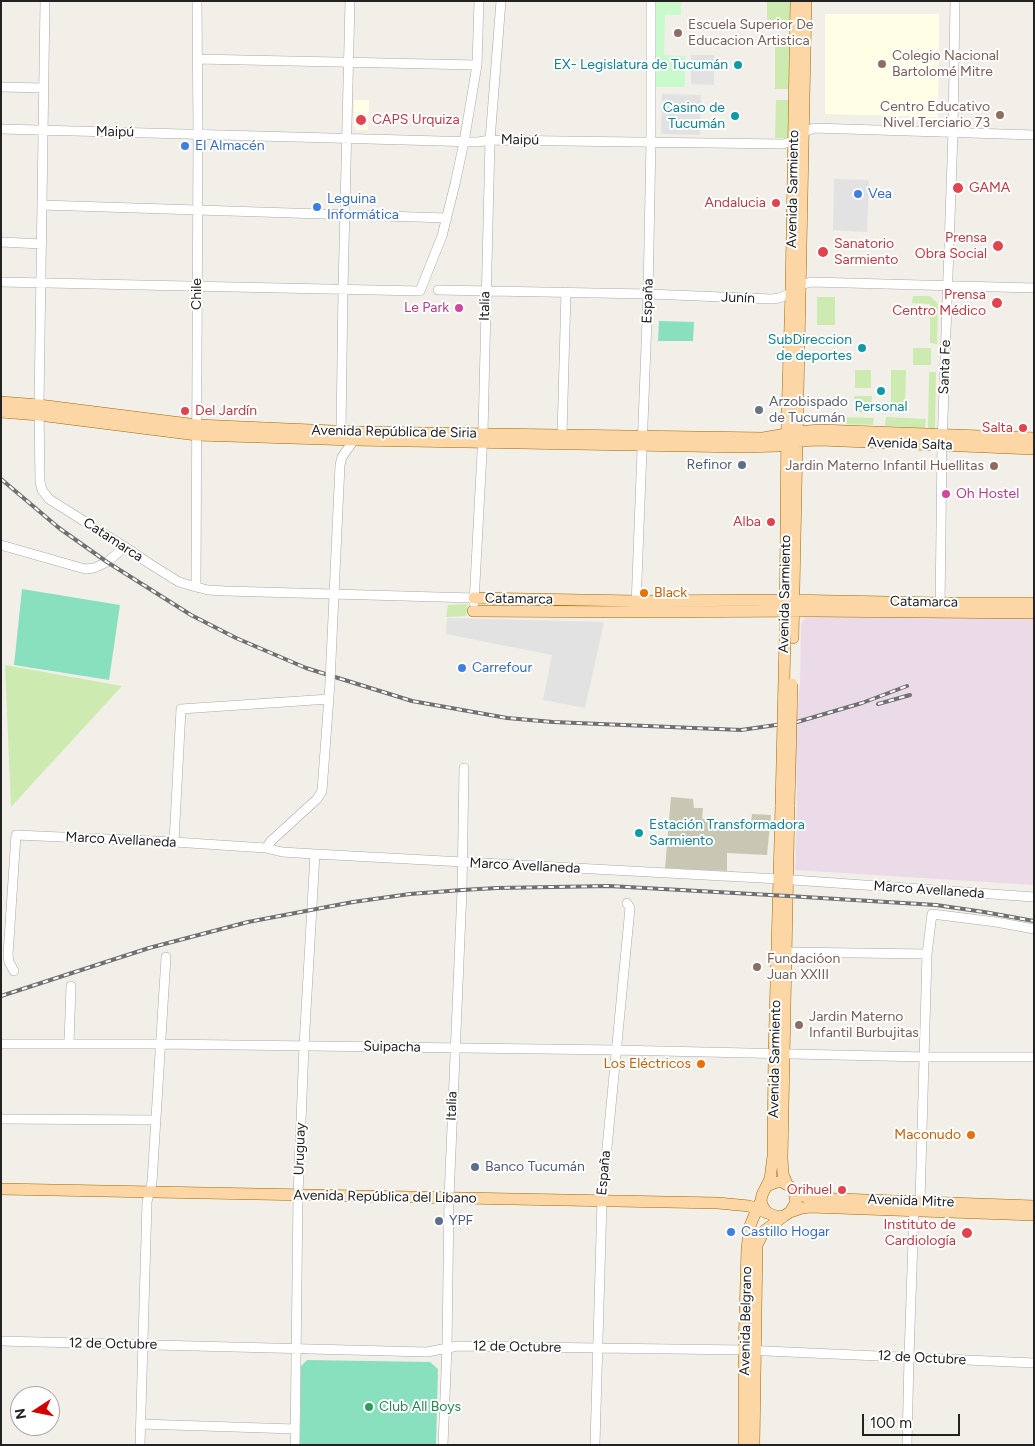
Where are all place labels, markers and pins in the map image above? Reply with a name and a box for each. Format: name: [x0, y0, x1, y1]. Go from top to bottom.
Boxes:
place label: Escuela Superior De Educacion Artistica: [688, 17, 813, 49]
marker: Escuela Superior De Educacion Artistica: [672, 27, 684, 39]
place label: Colegio Nacional Bartolomé Mitre: [892, 48, 999, 80]
place label: EX- Legislatura de Tucumán: [554, 57, 728, 73]
marker: Colegio Nacional Bartolomé Mitre: [876, 58, 888, 70]
marker: EX- Legislatura de Tucumán: [732, 59, 744, 71]
place label: Centro Educativo Nivel Terciario 73: [880, 99, 990, 132]
place label: Casino de Tucumán: [663, 100, 725, 132]
marker: Centro Educativo Nivel Terciario 73: [994, 109, 1006, 121]
marker: Casino de Tucumán: [729, 110, 741, 122]
place label: CAPS Urquiza: [372, 112, 460, 128]
marker: CAPS Urquiza: [354, 113, 368, 127]
place label: El Almacén: [195, 138, 264, 154]
marker: El Almacén: [179, 140, 191, 152]
place label: GAMA: [969, 180, 1010, 196]
marker: GAMA: [951, 181, 965, 195]
place label: Vea: [868, 186, 892, 202]
marker: Vea: [852, 188, 864, 200]
place label: Leguina Informática: [327, 191, 399, 223]
place label: Andalucia: [705, 195, 766, 211]
marker: Andalucia: [770, 197, 782, 209]
marker: Leguina Informática: [311, 201, 323, 213]
place label: Prensa Obra Social: [915, 230, 987, 262]
place label: Sanatorio Sarmiento: [834, 236, 898, 268]
marker: Prensa Obra Social: [991, 239, 1005, 253]
marker: Sanatorio Sarmiento: [816, 245, 830, 259]
place label: Prensa Centro Médico: [892, 287, 986, 320]
marker: Prensa Centro Médico: [990, 296, 1004, 310]
place label: Le Park: [404, 300, 449, 316]
marker: Le Park: [453, 302, 465, 314]
place label: SubDireccion de deportes: [768, 332, 852, 364]
marker: SubDireccion de deportes: [856, 342, 868, 354]
marker: Personal: [875, 385, 887, 397]
place label: Arzobispado de Tucumán: [769, 394, 848, 427]
place label: Personal: [854, 399, 908, 415]
place label: Del Jardín: [195, 403, 257, 419]
marker: Arzobispado de Tucumán: [753, 404, 765, 416]
marker: Del Jardín: [179, 405, 191, 417]
place label: Salta: [982, 420, 1013, 436]
marker: Salta: [1017, 422, 1029, 434]
place label: Refinor: [687, 457, 732, 473]
place label: Jardin Materno Infantil Huellitas: [785, 458, 984, 474]
marker: Refinor: [736, 459, 748, 471]
marker: Jardin Materno Infantil Huellitas: [988, 460, 1000, 472]
place label: Oh Hostel: [956, 486, 1019, 502]
marker: Oh Hostel: [940, 488, 952, 500]
place label: Alba: [733, 514, 761, 530]
marker: Alba: [765, 516, 777, 528]
place label: Black: [654, 585, 687, 601]
marker: Black: [638, 587, 650, 599]
place label: Carrefour: [472, 660, 532, 676]
marker: Carrefour: [456, 662, 468, 674]
place label: Estación Transformadora Sarmiento: [649, 817, 805, 850]
marker: Estación Transformadora Sarmiento: [633, 827, 645, 839]
place label: Fundacióon Juan XXIII: [767, 951, 840, 984]
marker: Fundacióon Juan XXIII: [751, 961, 763, 973]
place label: Jardin Materno Infantil Burbujitas: [809, 1009, 919, 1042]
marker: Jardin Materno Infantil Burbujitas: [793, 1019, 805, 1031]
place label: Los Eléctricos: [604, 1056, 691, 1072]
marker: Los Eléctricos: [695, 1058, 707, 1070]
place label: Maconudo: [894, 1127, 961, 1143]
marker: Maconudo: [965, 1129, 977, 1141]
place label: Banco Tucumán: [485, 1159, 585, 1175]
marker: Banco Tucumán: [469, 1161, 481, 1173]
place label: Orihuel: [787, 1182, 832, 1198]
marker: Orihuel: [836, 1184, 848, 1196]
place label: YPF: [449, 1213, 473, 1229]
marker: YPF: [433, 1215, 445, 1227]
place label: Instituto de Cardiología: [884, 1217, 956, 1250]
place label: Castillo Hogar: [741, 1224, 830, 1240]
marker: Castillo Hogar: [725, 1226, 737, 1238]
marker: Instituto de Cardiología: [960, 1226, 974, 1240]
place label: Club All Boys: [379, 1399, 461, 1415]
marker: Club All Boys: [363, 1401, 375, 1413]

